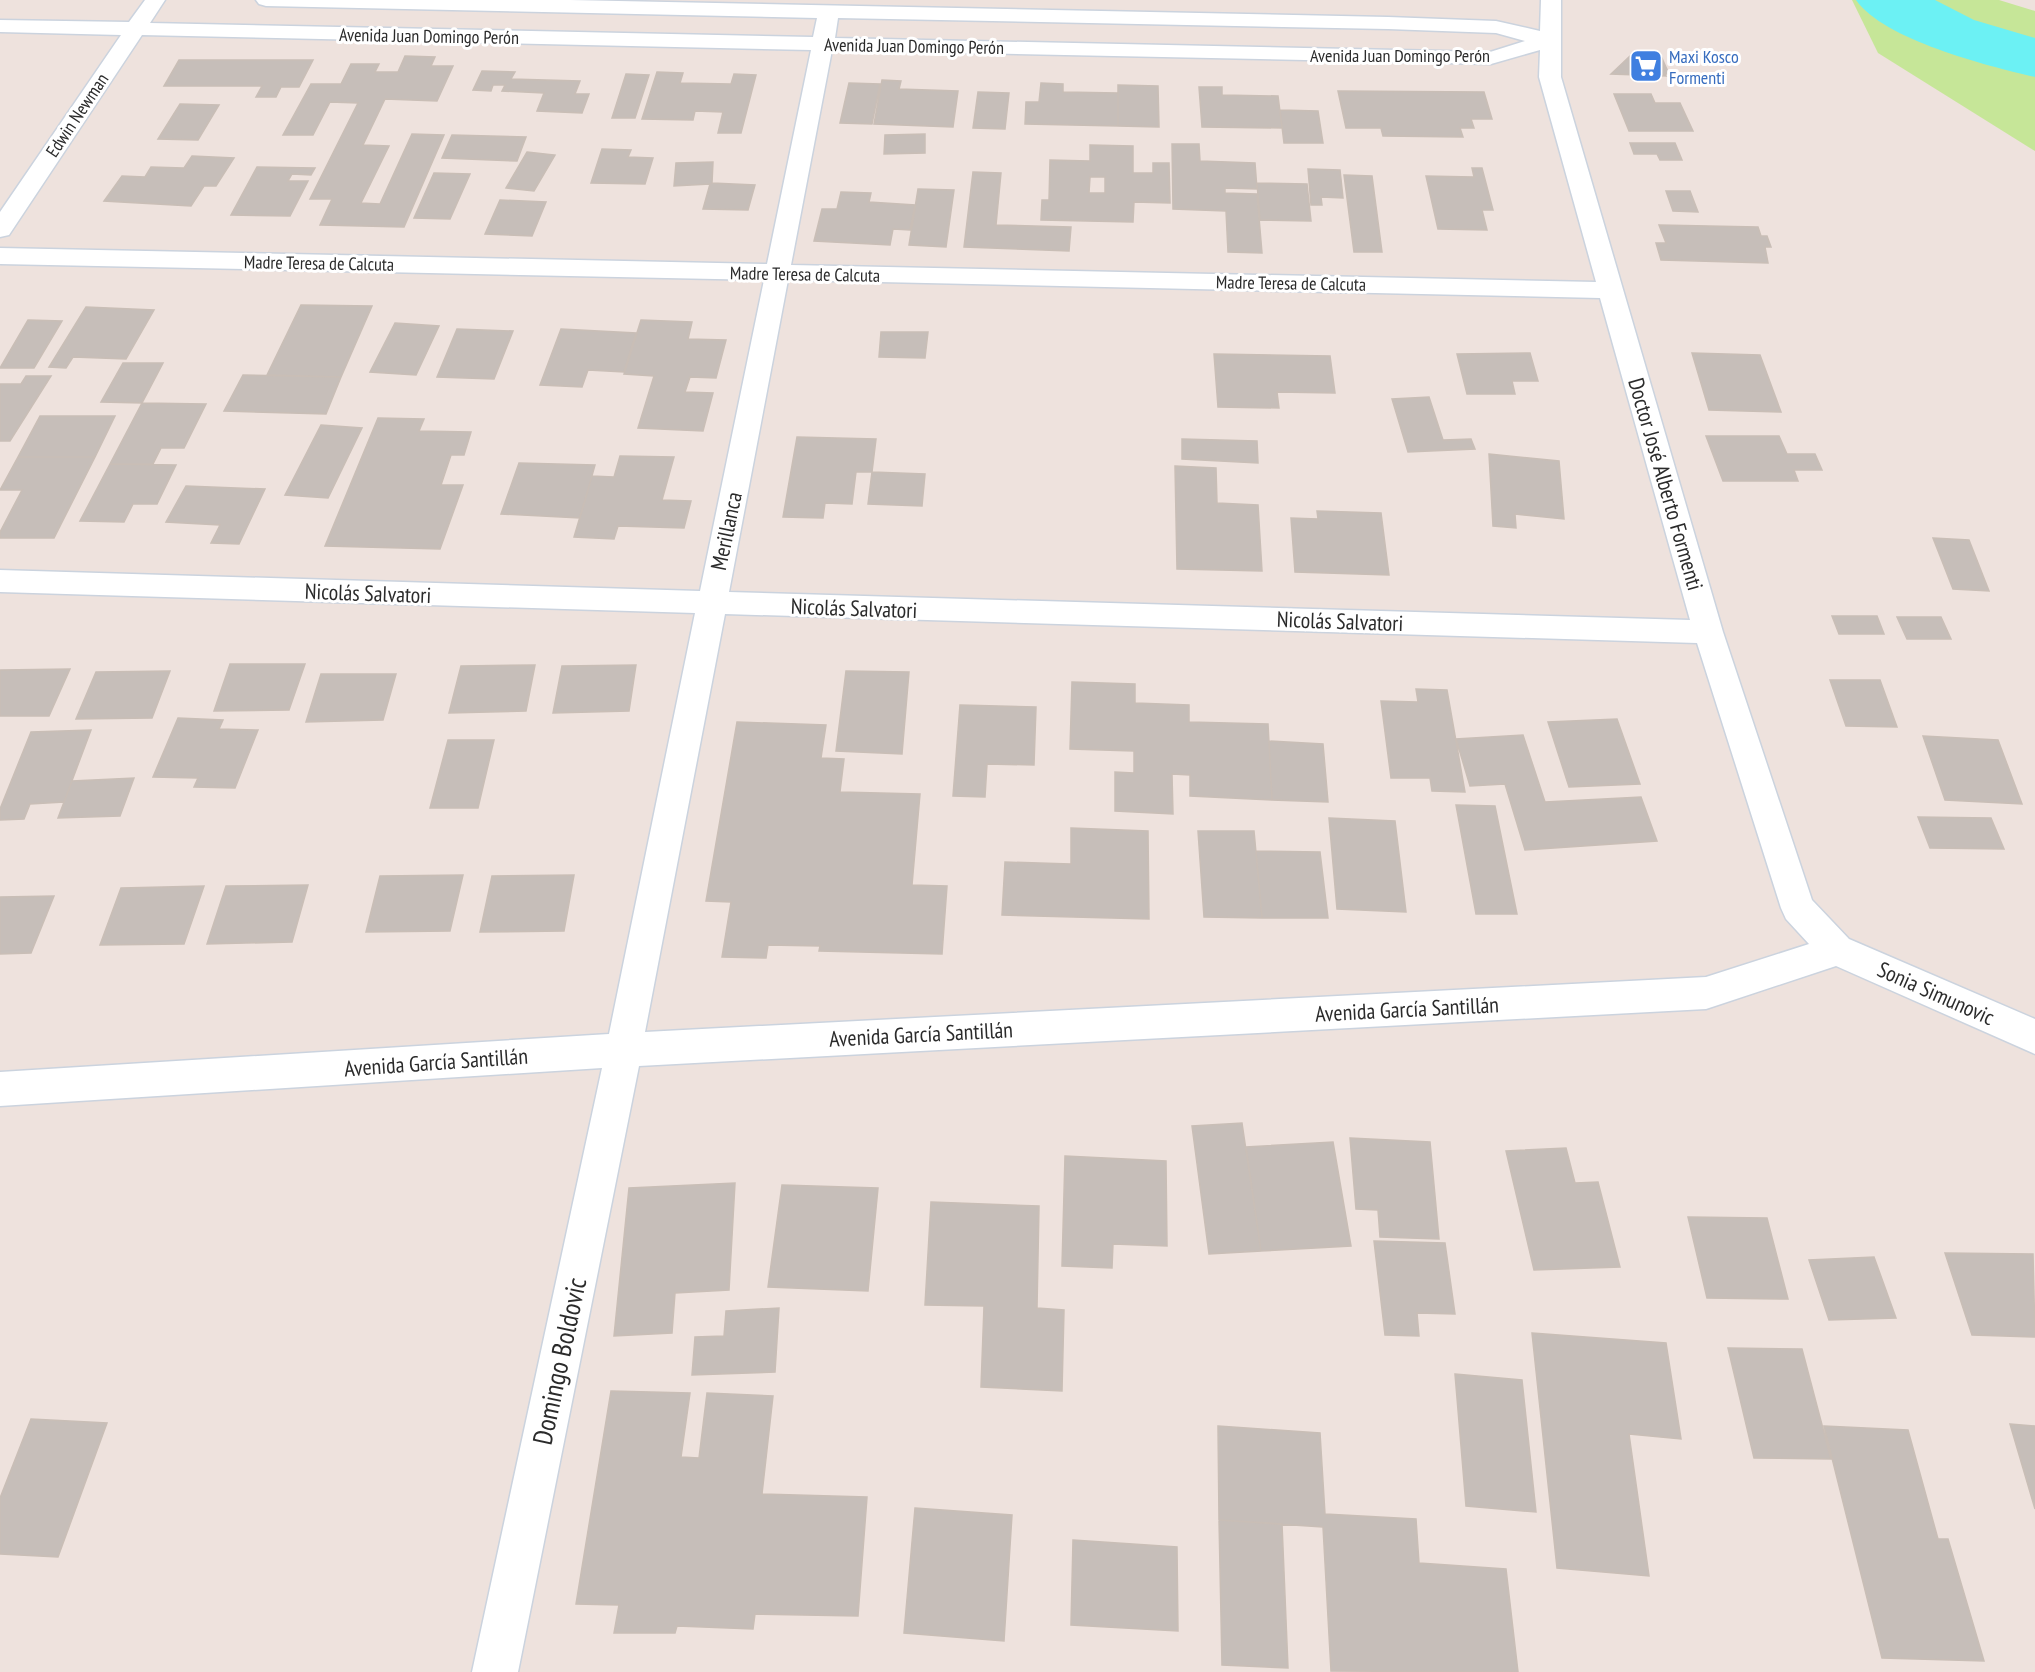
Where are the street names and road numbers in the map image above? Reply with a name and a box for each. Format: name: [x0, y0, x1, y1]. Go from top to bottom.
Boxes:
street label: Avenida Juan Domingo Perón: [339, 23, 519, 49]
street label: Avenida Juan Domingo Perón: [824, 33, 1004, 59]
street label: Avenida Juan Domingo Perón: [1310, 44, 1490, 67]
street label: Edwin Newman: [41, 69, 113, 161]
street label: Madre Teresa de Calcuta: [244, 250, 394, 276]
street label: Madre Teresa de Calcuta: [730, 261, 880, 287]
street label: Madre Teresa de Calcuta: [1216, 270, 1366, 296]
street label: Doctor José Alberto Formenti: [1622, 375, 1710, 593]
street label: Merillanca: [704, 489, 748, 573]
street label: Nicolás Salvatori: [304, 577, 432, 609]
street label: Nicolás Salvatori: [790, 592, 918, 624]
street label: Nicolás Salvatori: [1276, 605, 1404, 637]
street label: Sonia Simunovic: [1873, 955, 1999, 1031]
street label: Avenida García Santillán: [1314, 990, 1500, 1028]
street label: Avenida García Santillán: [828, 1015, 1014, 1053]
street label: Avenida García Santillán: [343, 1042, 529, 1082]
street label: Domingo Boldovic: [525, 1274, 593, 1448]

